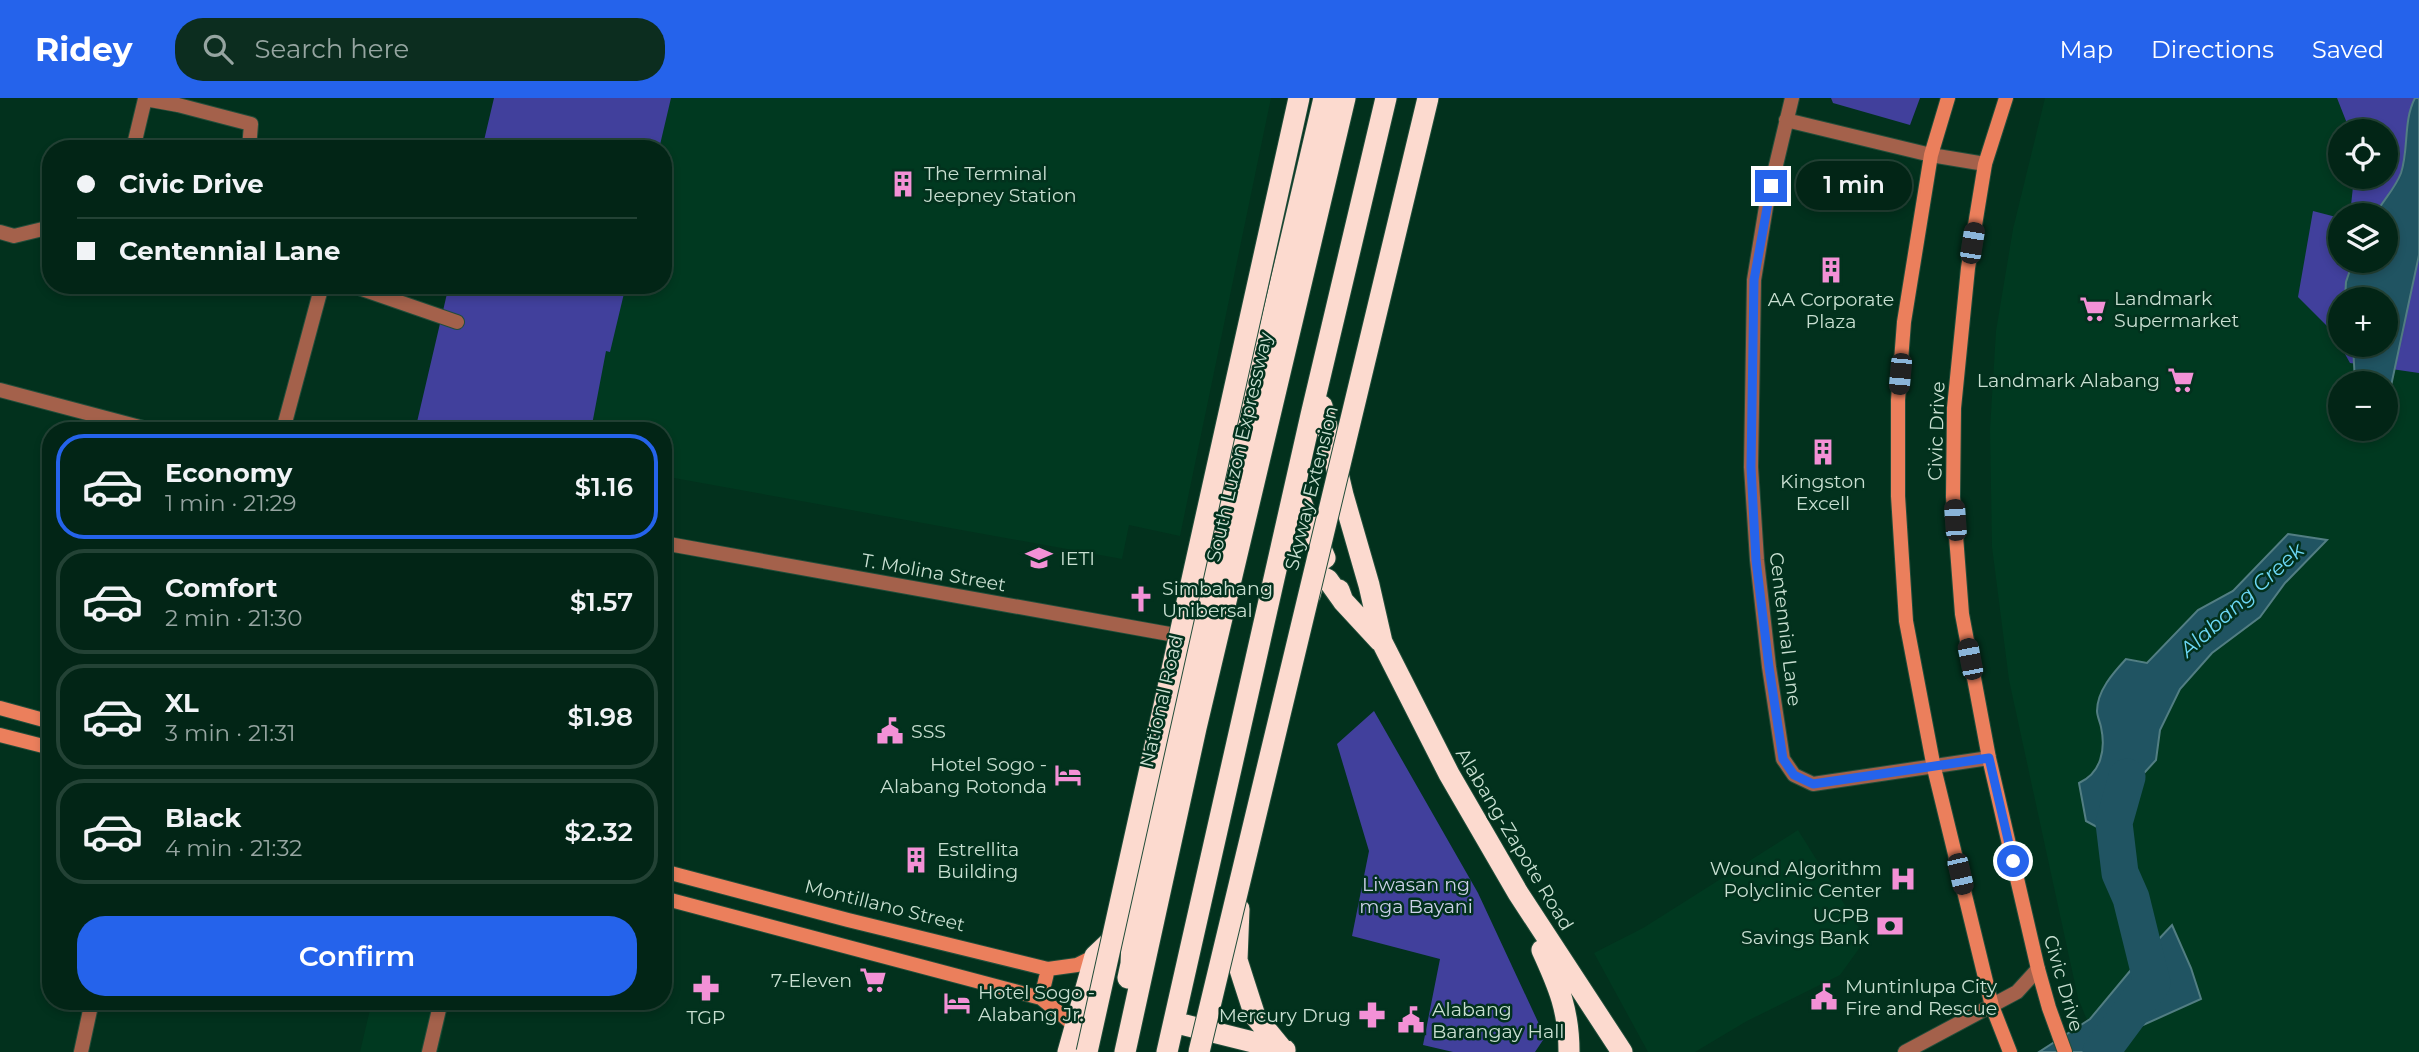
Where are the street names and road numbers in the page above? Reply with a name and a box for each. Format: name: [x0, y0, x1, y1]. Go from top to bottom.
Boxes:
street label: South Luzon Expressway: [1202, 329, 1277, 564]
street label: Civic Drive: [1923, 381, 1950, 481]
street label: Skyway Extension: [1280, 404, 1343, 573]
street label: T. Molina Street: [860, 548, 1008, 597]
street label: Centennial Lane: [1765, 551, 1806, 707]
street label: National Road: [1135, 633, 1188, 770]
street label: Alabang-Zapote Road: [1451, 744, 1578, 935]
street label: Montillano Street: [802, 874, 968, 937]
street label: Civic Drive: [2039, 932, 2088, 1034]

